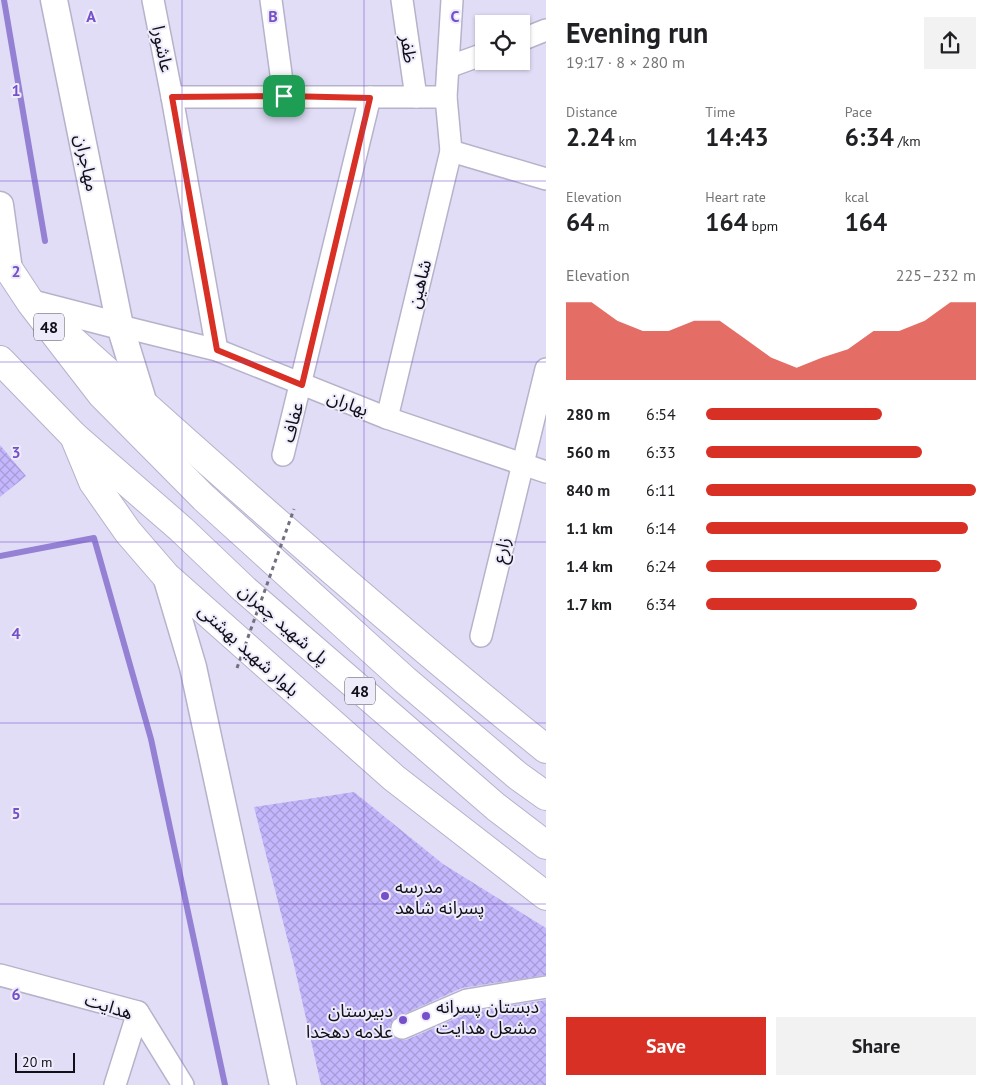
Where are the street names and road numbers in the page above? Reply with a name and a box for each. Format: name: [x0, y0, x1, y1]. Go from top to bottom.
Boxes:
street label: عاشورا: [147, 24, 179, 74]
street label: ظفر: [396, 32, 422, 65]
street label: مهاجران: [70, 132, 104, 194]
street label: شاهین: [402, 257, 436, 311]
road number: 48: [34, 314, 64, 341]
street label: بهاران: [324, 385, 372, 421]
street label: عفاف: [276, 399, 308, 445]
street label: زارع: [487, 535, 518, 566]
street label: پل شهید چمران: [234, 579, 334, 670]
street label: بلوار شهید بهشتی: [194, 599, 304, 701]
road number: 48: [345, 678, 375, 704]
street label: هدایت: [82, 987, 136, 1025]

